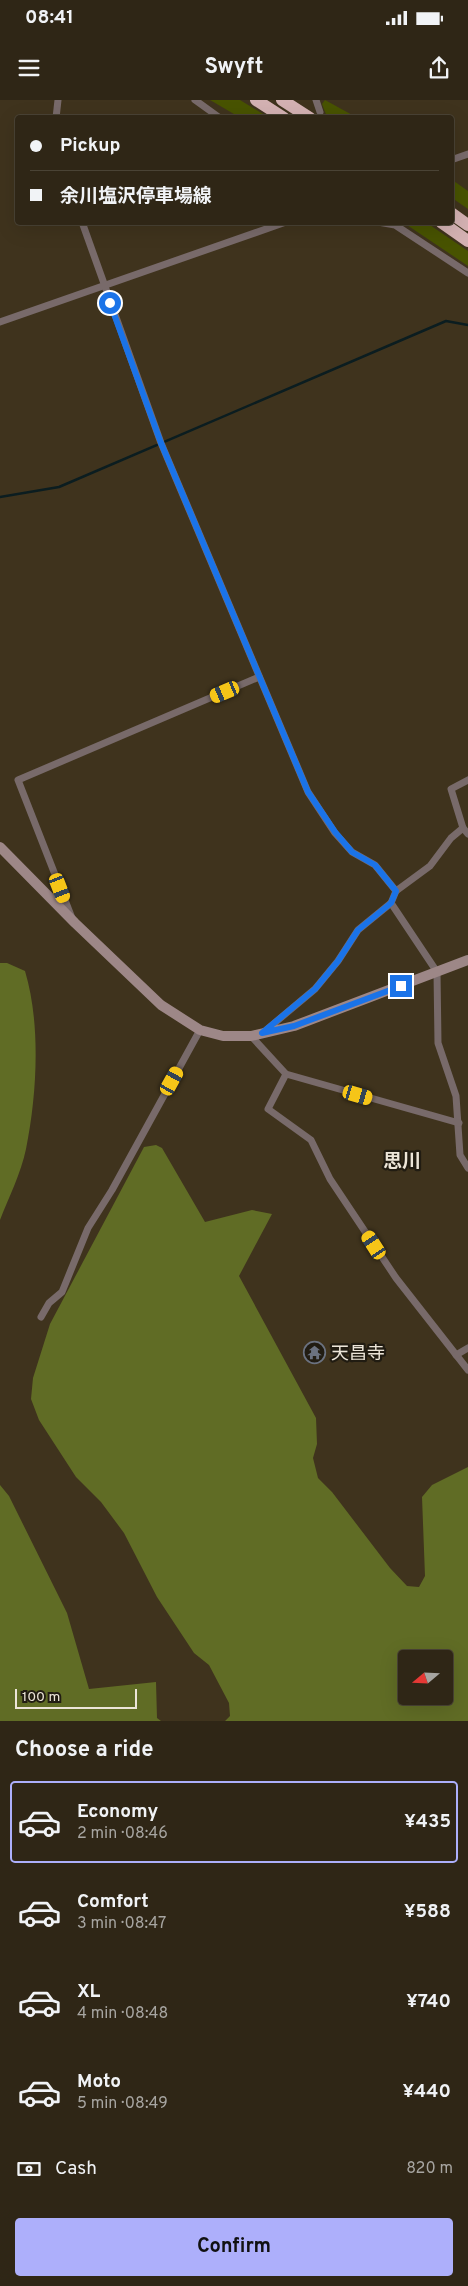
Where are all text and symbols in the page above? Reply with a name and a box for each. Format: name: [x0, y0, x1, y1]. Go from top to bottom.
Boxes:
text: 08:41: [25, 6, 74, 30]
icon: menu: [15, 54, 43, 82]
text: Swyft: [205, 54, 263, 81]
icon: share: [425, 54, 453, 82]
text: Pickup: [60, 134, 120, 158]
text: 余川塩沢停車場線: [60, 185, 212, 209]
route start: [99, 292, 121, 314]
car: [208, 679, 241, 705]
car: [47, 871, 72, 905]
route end: [390, 975, 412, 997]
car: [158, 1064, 185, 1098]
car: [341, 1084, 374, 1106]
district label: 思川: [383, 1150, 421, 1174]
car: [359, 1228, 388, 1262]
temple icon: 天昌寺: [303, 1341, 327, 1365]
place label: 天昌寺: [331, 1343, 385, 1366]
north arrow: [398, 1650, 452, 1705]
map controls: [398, 1650, 453, 1705]
scale bar: [15, 1686, 138, 1709]
text: 100 m: [22, 1689, 60, 1706]
text: Choose a ride: [15, 1737, 153, 1764]
icon: car: [17, 1800, 62, 1845]
text: Economy: [77, 1800, 158, 1824]
text: ¥435: [404, 1810, 451, 1834]
text: 2 min · 08:46: [77, 1824, 168, 1844]
icon: car: [17, 1890, 62, 1935]
text: Comfort: [77, 1890, 149, 1914]
text: ¥588: [404, 1900, 451, 1924]
text: 3 min · 08:47: [77, 1914, 166, 1934]
icon: car: [17, 1980, 62, 2025]
text: XL: [77, 1980, 100, 2004]
text: ¥740: [406, 1990, 451, 2014]
text: 4 min · 08:48: [77, 2004, 168, 2024]
icon: car: [17, 2070, 62, 2115]
text: Moto: [77, 2070, 121, 2094]
text: ¥440: [403, 2080, 451, 2104]
text: 5 min · 08:49: [77, 2094, 168, 2114]
icon: cash: [15, 2155, 43, 2183]
text: Cash: [55, 2157, 97, 2181]
text: 820 m: [406, 2159, 453, 2179]
button: Confirm: [15, 2218, 453, 2276]

